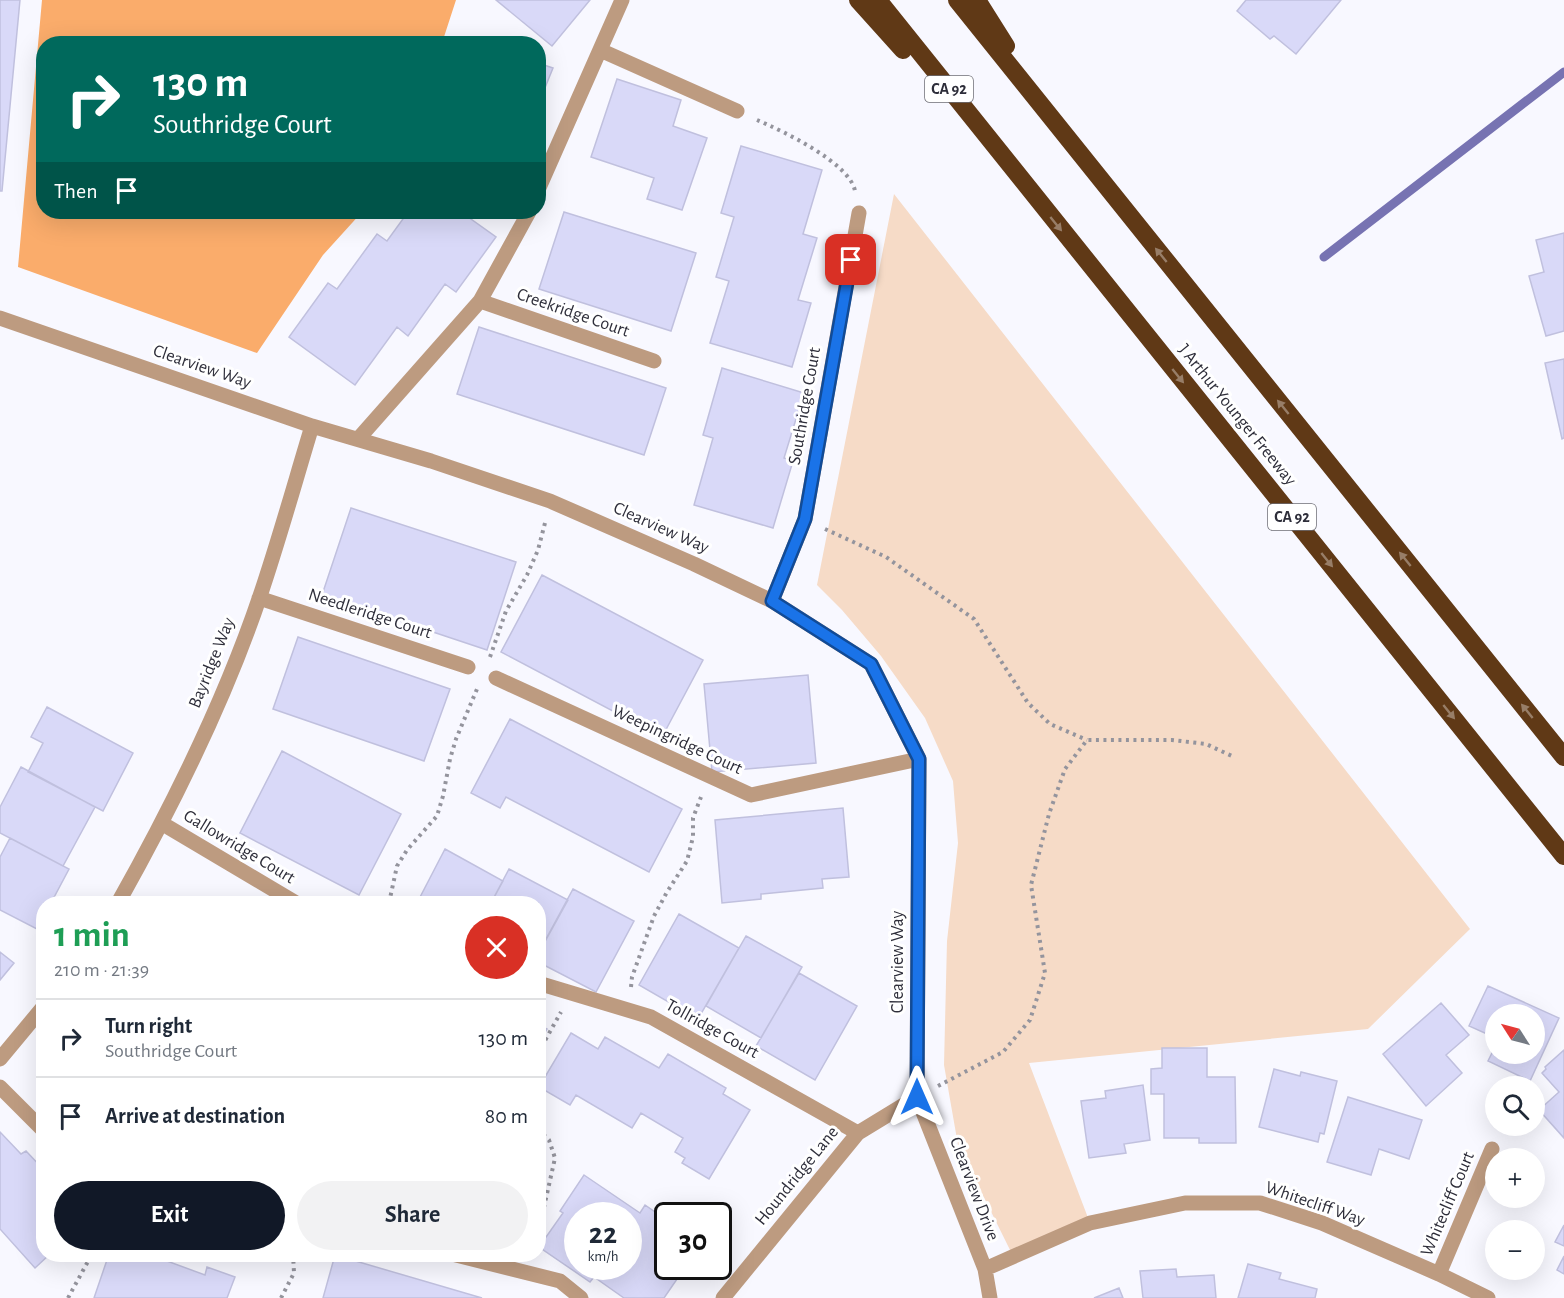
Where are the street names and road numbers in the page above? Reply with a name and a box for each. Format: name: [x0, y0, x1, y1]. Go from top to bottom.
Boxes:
road number: CA 92: [925, 76, 973, 102]
street label: Creekridge Court: [515, 285, 632, 341]
street label: J Arthur Younger Freeway: [1175, 341, 1300, 489]
street label: Clearview Way: [151, 342, 254, 392]
street label: Southridge Court: [786, 346, 824, 466]
street label: Clearview Way: [611, 499, 712, 557]
road number: CA 92: [1268, 504, 1316, 530]
street label: Needleridge Court: [306, 586, 434, 642]
street label: Bayridge Way: [186, 615, 238, 711]
street label: Weepingridge Court: [609, 702, 745, 778]
street label: Gallowridge Court: [180, 807, 298, 887]
street label: Clearview Way: [889, 910, 907, 1013]
street label: Tollridge Court: [662, 996, 762, 1062]
street label: Houndridge Lane: [752, 1123, 842, 1229]
street label: Clearview Drive: [946, 1135, 1002, 1243]
street label: Whitecliff Court: [1418, 1149, 1478, 1259]
street label: Whitecliff Way: [1263, 1179, 1367, 1230]

